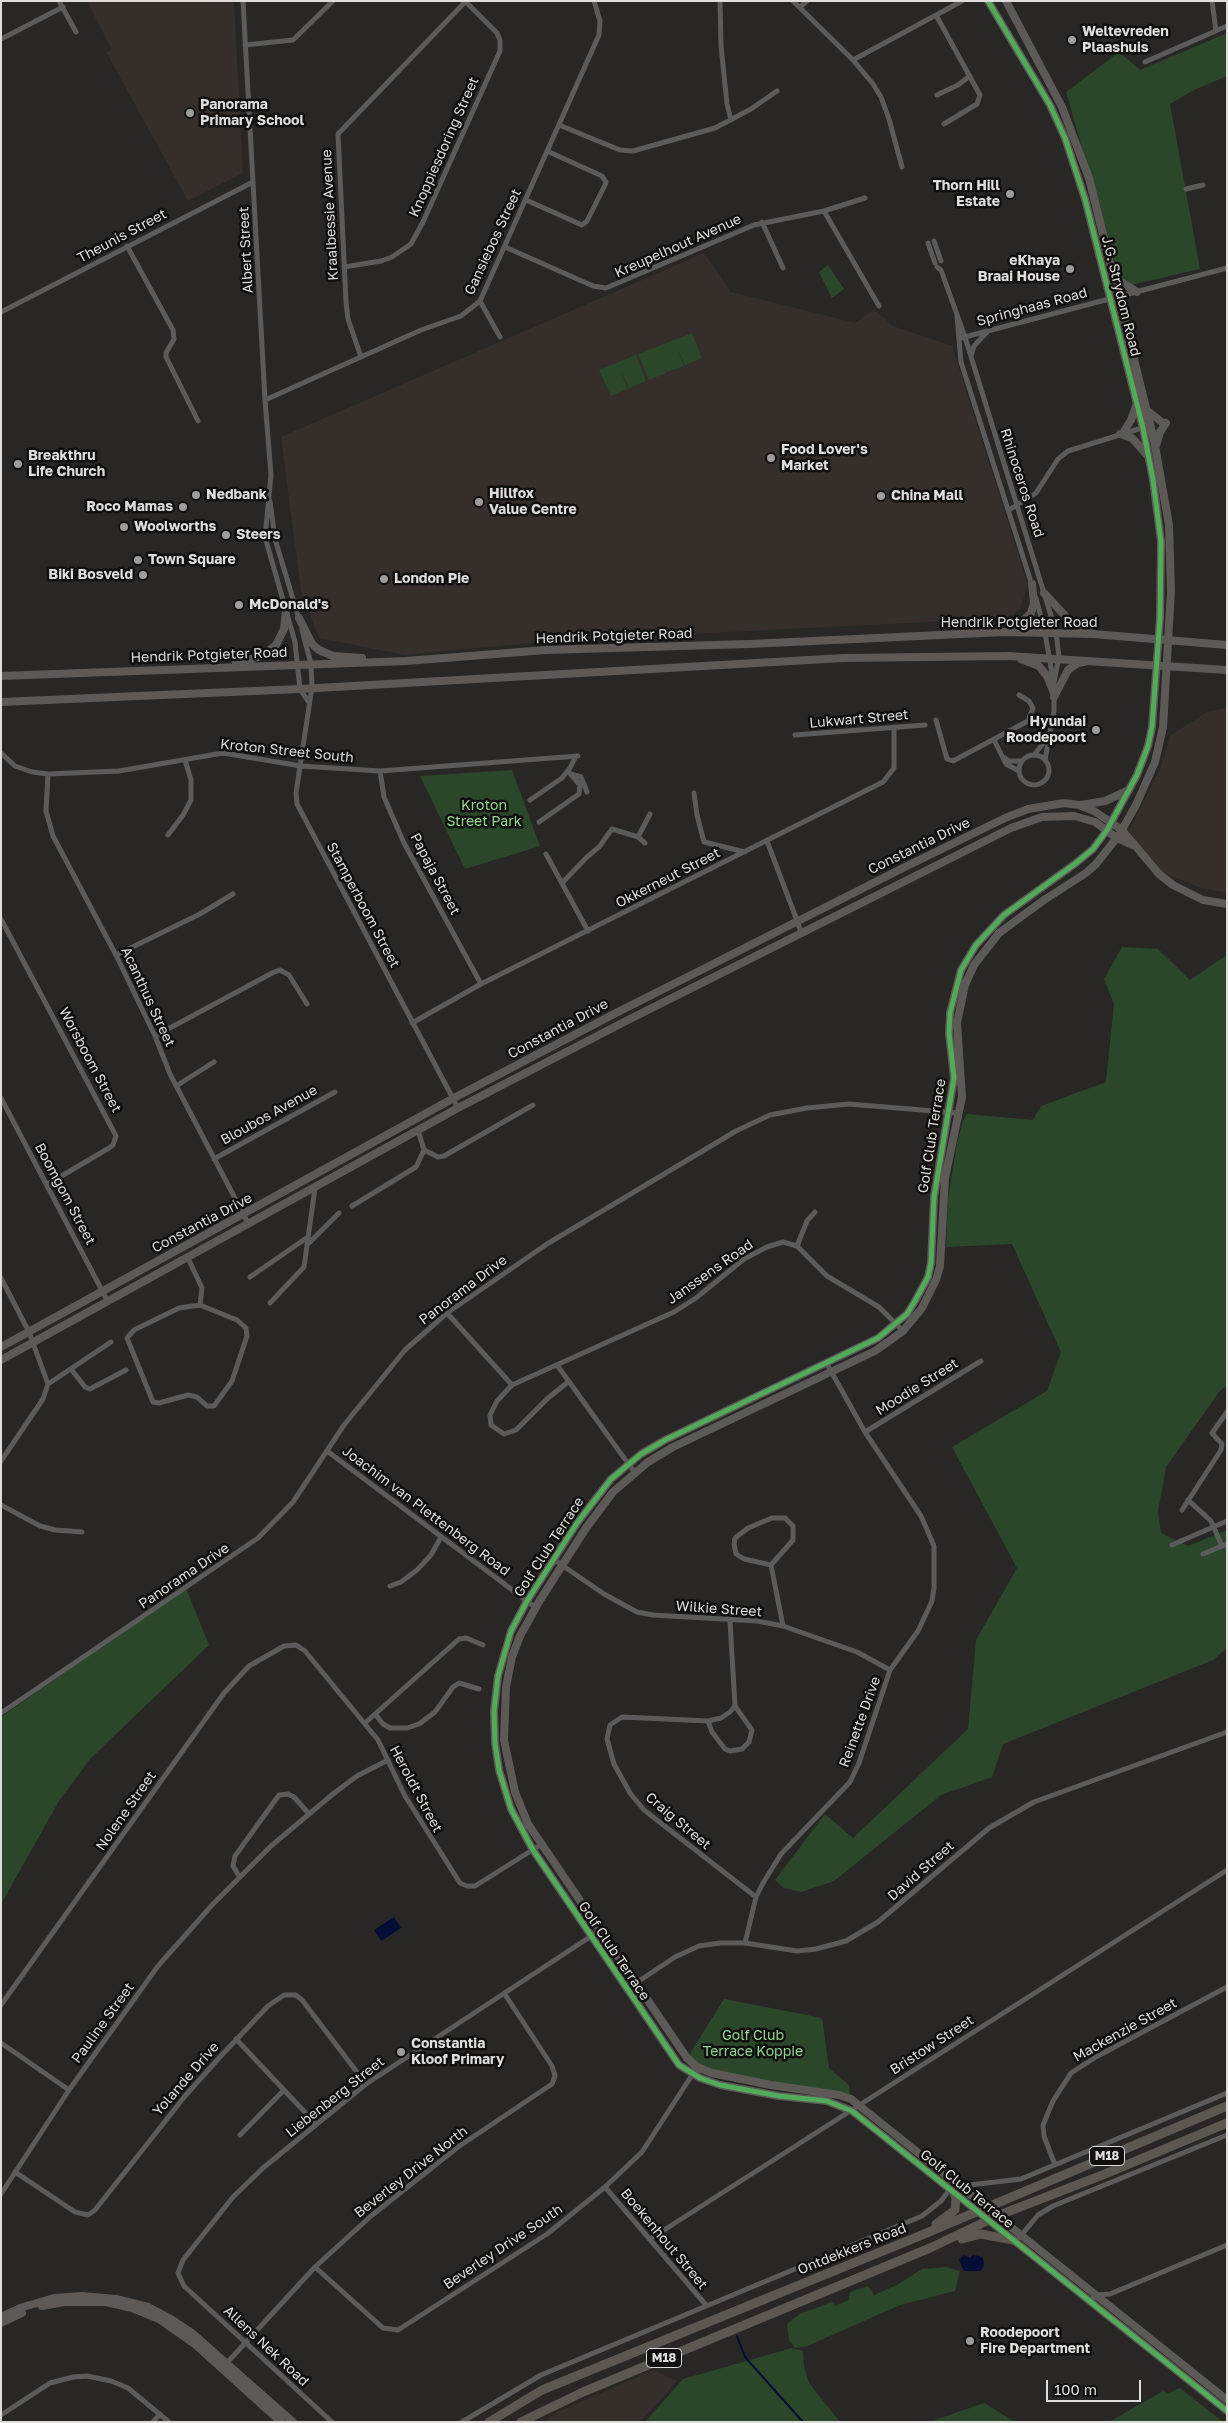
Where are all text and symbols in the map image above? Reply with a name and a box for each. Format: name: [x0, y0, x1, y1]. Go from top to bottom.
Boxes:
place label: Weltevreden Plaashuis: [1082, 24, 1169, 56]
marker: Weltevreden Plaashuis: [1066, 34, 1078, 46]
street label: Knoppiesdoring Street: [406, 74, 482, 220]
place label: Panorama Primary School: [200, 97, 304, 130]
marker: Panorama Primary School: [184, 107, 196, 119]
street label: Kraalbessie Avenue: [318, 149, 342, 281]
place label: Thorn Hill Estate: [933, 178, 1000, 210]
street label: Gansiebos Street: [461, 186, 525, 298]
marker: Thorn Hill Estate: [1004, 188, 1016, 200]
street label: Theunis Street: [75, 205, 169, 267]
street label: Albert Street: [235, 206, 257, 294]
street label: Kreupelhout Avenue: [612, 211, 744, 281]
street label: J.G. Strydom Road: [1098, 234, 1144, 358]
place label: eKhaya Braai House: [978, 253, 1060, 286]
marker: eKhaya Braai House: [1064, 263, 1076, 275]
street label: Springhaas Road: [975, 284, 1089, 330]
street label: Rhinoceros Road: [996, 426, 1048, 540]
place label: Food Lover's Market: [781, 442, 868, 474]
place label: Breakthru Life Church: [28, 448, 105, 481]
marker: Food Lover's Market: [765, 452, 777, 464]
marker: Breakthru Life Church: [12, 458, 24, 470]
place label: Hillfox Value Centre: [489, 486, 577, 518]
place label: Nedbank: [206, 487, 267, 503]
place label: China Mall: [891, 488, 963, 504]
marker: Nedbank: [190, 489, 202, 501]
marker: China Mall: [875, 490, 887, 502]
marker: Hillfox Value Centre: [473, 496, 485, 508]
place label: Roco Mamas: [86, 499, 173, 515]
marker: Roco Mamas: [177, 501, 189, 513]
place label: Woolworths: [134, 519, 216, 535]
marker: Woolworths: [118, 521, 130, 533]
place label: Steers: [236, 527, 281, 543]
marker: Steers: [220, 529, 232, 541]
place label: Town Square: [148, 552, 236, 568]
marker: Town Square: [132, 554, 144, 566]
place label: Biki Bosveld: [48, 567, 133, 583]
marker: Biki Bosveld: [137, 569, 149, 581]
place label: London Pie: [394, 571, 469, 587]
marker: London Pie: [378, 573, 390, 585]
place label: McDonald's: [249, 597, 329, 613]
marker: McDonald's: [233, 599, 245, 611]
street label: Hendrik Potgieter Road: [940, 615, 1098, 631]
street label: Hendrik Potgieter Road: [535, 625, 693, 647]
street label: Hendrik Potgieter Road: [130, 644, 288, 666]
street label: Lukwart Street: [809, 706, 909, 732]
place label: Hyundai Roodepoort: [1006, 714, 1086, 746]
marker: Hyundai Roodepoort: [1090, 724, 1102, 736]
street label: Kroton Street South: [219, 736, 355, 766]
park label: Kroton Street Park: [446, 798, 522, 830]
street label: Constantia Drive: [865, 814, 973, 878]
street label: Papaja Street: [406, 830, 464, 918]
street label: Stamperboom Street: [323, 839, 403, 971]
street label: Okkerneut Street: [613, 844, 723, 912]
street label: Acanthus Street: [118, 944, 178, 1050]
street label: Constantia Drive: [505, 995, 611, 1063]
street label: Worsboom Street: [55, 1004, 125, 1116]
street label: Golf Club Terrace: [915, 1078, 949, 1194]
street label: Bloubos Avenue: [218, 1081, 320, 1149]
street label: Boomgom Street: [31, 1140, 99, 1248]
street label: Constantia Drive: [149, 1189, 255, 1257]
street label: Janssens Road: [664, 1236, 756, 1308]
street label: Panorama Drive: [416, 1251, 510, 1329]
street label: Moodie Street: [873, 1355, 961, 1419]
street label: Joachim van Plettenberg Road: [339, 1443, 513, 1579]
street label: Golf Club Terrace: [510, 1494, 588, 1600]
street label: Panorama Drive: [135, 1539, 233, 1613]
street label: Wilkie Street: [675, 1598, 763, 1620]
street label: Reinette Drive: [836, 1674, 884, 1770]
street label: Heroldt Street: [386, 1743, 446, 1835]
street label: Nolene Street: [92, 1768, 160, 1854]
street label: Craig Street: [642, 1789, 714, 1853]
street label: David Street: [884, 1838, 958, 1904]
street label: Golf Club Terrace: [575, 1898, 653, 2004]
street label: Pauline Street: [68, 1980, 138, 2066]
street label: Mackenzie Street: [1070, 1995, 1180, 2065]
street label: Bristow Street: [887, 2012, 977, 2078]
park label: Golf Club Terrace Koppie: [703, 2028, 803, 2060]
place label: Constantia Kloof Primary: [411, 2036, 504, 2068]
street label: Yolande Drive: [149, 2039, 223, 2119]
marker: Constantia Kloof Primary: [395, 2046, 407, 2058]
street label: Liebenberg Street: [282, 2053, 388, 2141]
street label: Beverley Drive North: [351, 2123, 471, 2221]
street label: Golf Club Terrace: [917, 2146, 1017, 2232]
road number: M18: [1090, 2146, 1124, 2166]
street label: Boekenhout Street: [617, 2185, 711, 2293]
street label: Beverley Drive South: [440, 2201, 566, 2293]
street label: Ontdekkers Road: [795, 2220, 909, 2278]
street label: Allens Nek Road: [220, 2302, 312, 2390]
place label: Roodepoort Fire Department: [980, 2325, 1090, 2358]
marker: Roodepoort Fire Department: [964, 2335, 976, 2347]
road number: M18: [646, 2348, 682, 2368]
scale bar: [1048, 2370, 1143, 2402]
text: 100 m: [1054, 2380, 1097, 2398]

